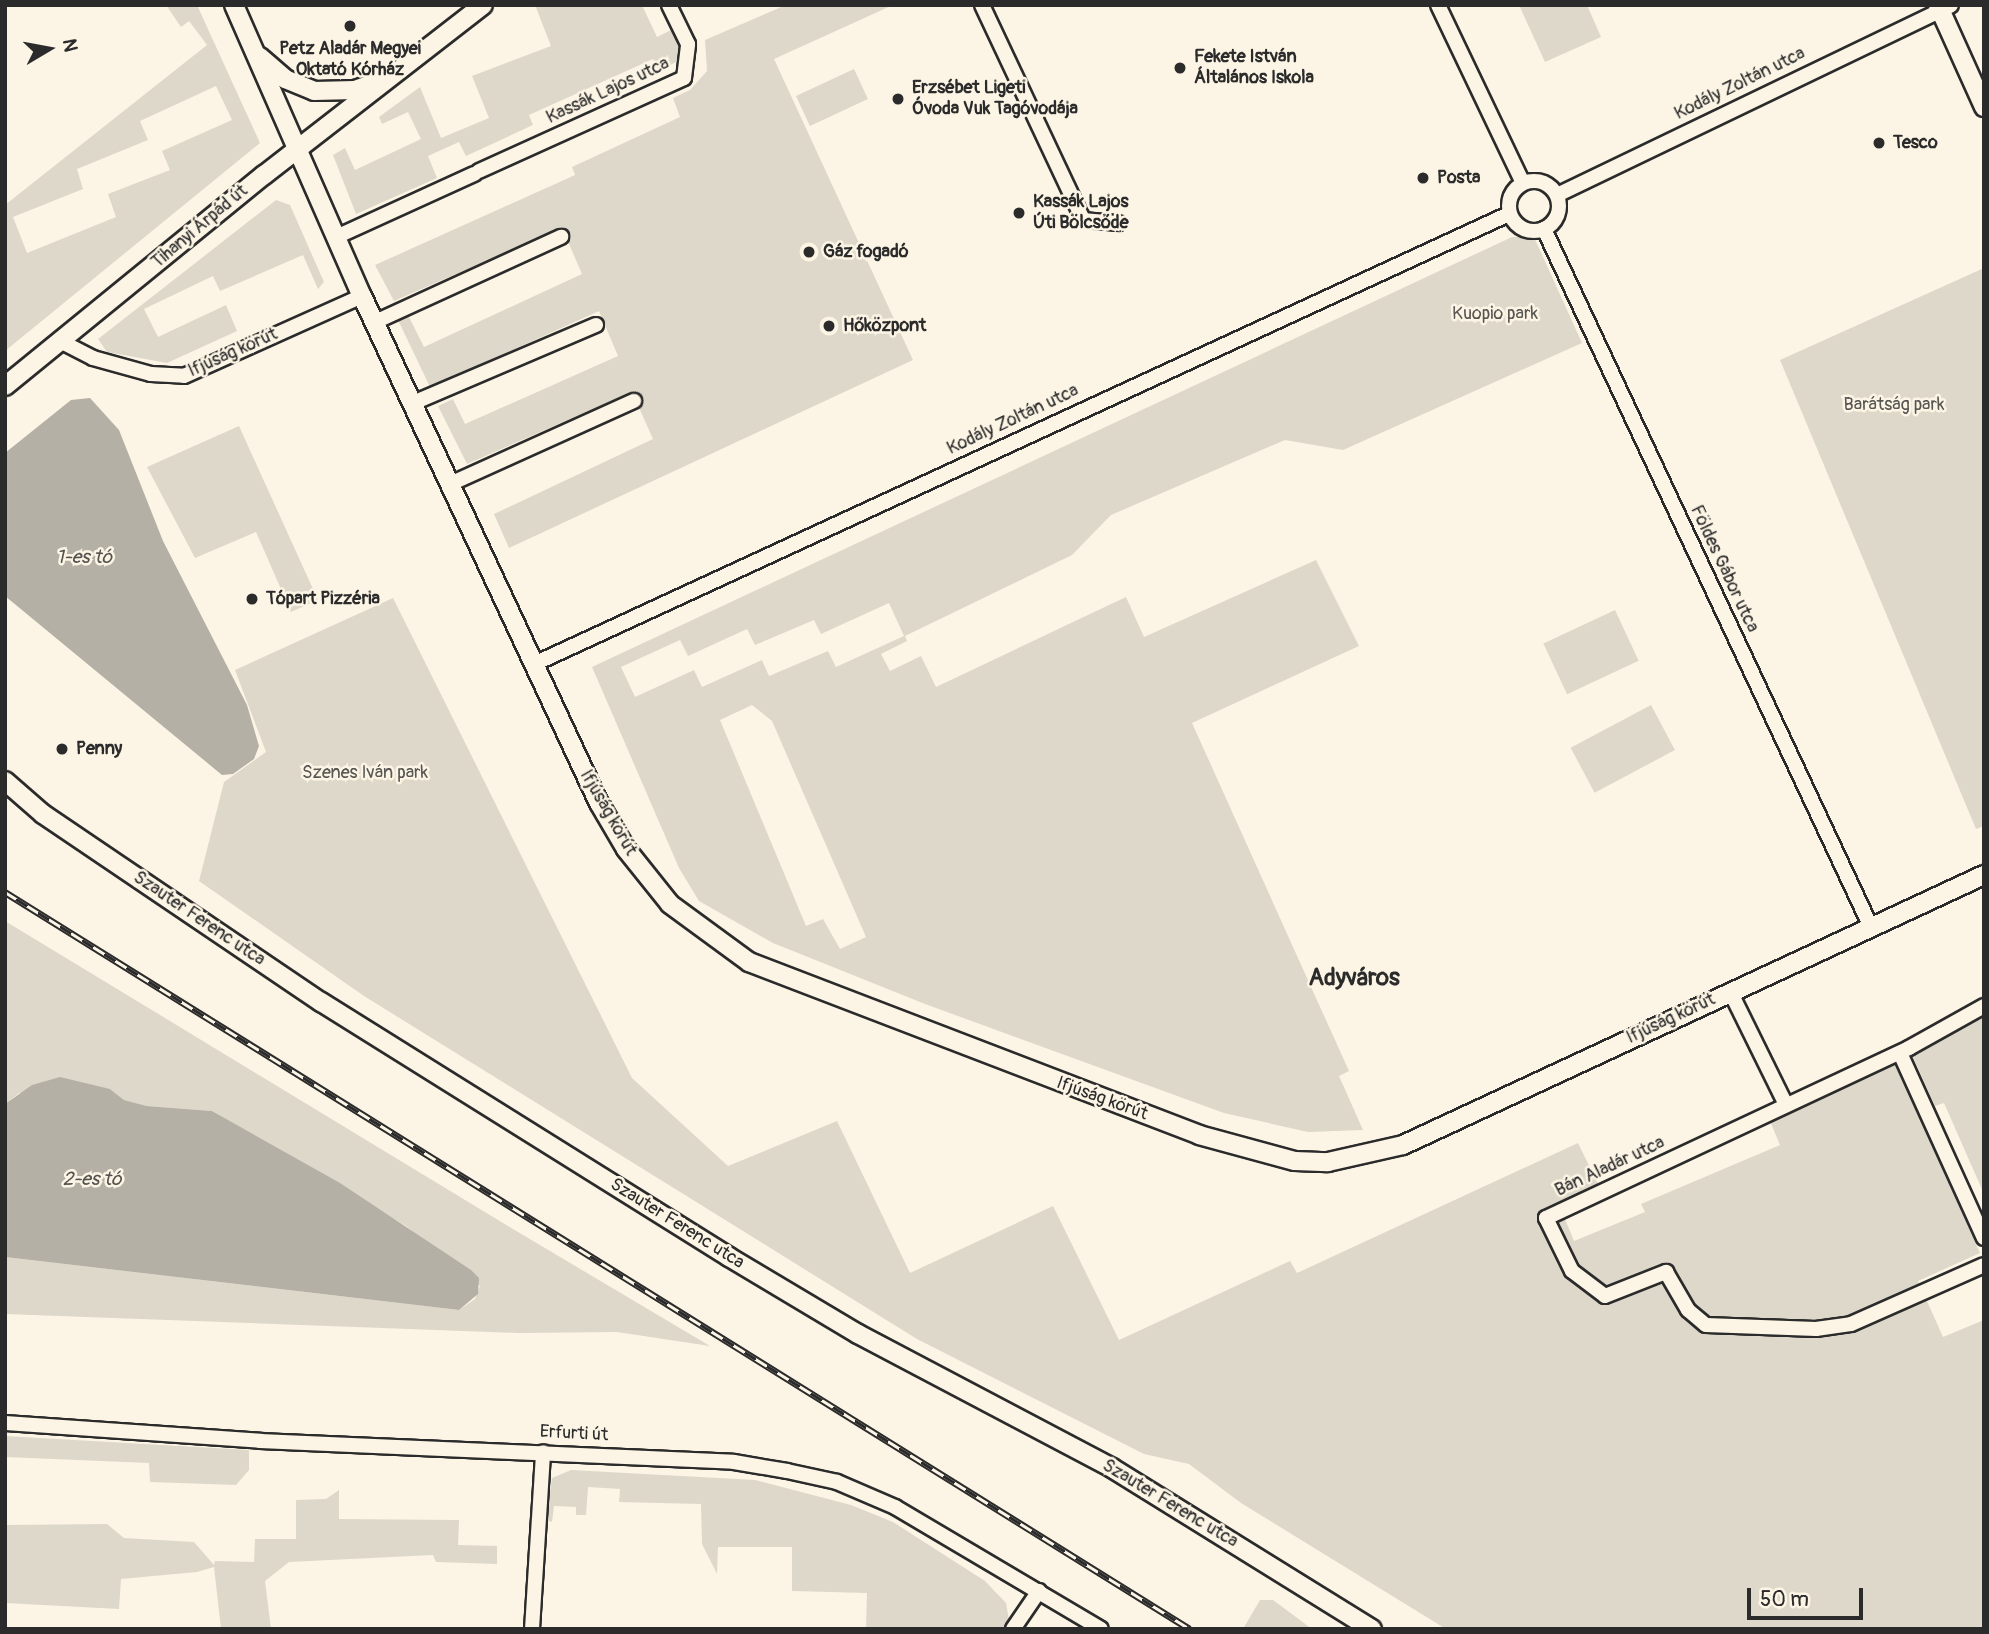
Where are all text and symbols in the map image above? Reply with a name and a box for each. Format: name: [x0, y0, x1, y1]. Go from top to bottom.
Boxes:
north arrow: [14, 14, 84, 84]
marker: Petz Aladár Megyei Oktató Kórház: [340, 16, 360, 36]
text: N: [57, 37, 83, 54]
place label: Petz Aladár Megyei Oktató Kórház: [279, 39, 421, 82]
street label: Kodály Zoltán utca: [1671, 43, 1809, 125]
place label: Fekete István Általános Iskola: [1194, 47, 1314, 90]
street label: Kassák Lajos utca: [543, 53, 673, 129]
marker: Fekete István Általános Iskola: [1172, 60, 1188, 76]
place label: Erzsébet Ligeti Óvoda Vuk Tagóvodája: [912, 78, 1078, 120]
marker: Erzsébet Ligeti Óvoda Vuk Tagóvodája: [890, 91, 906, 107]
place label: Tesco: [1893, 132, 1938, 154]
marker: Tesco: [1871, 135, 1887, 151]
place label: Posta: [1437, 167, 1480, 189]
marker: Posta: [1415, 170, 1431, 186]
street label: Tihanyi Árpád út: [148, 181, 252, 273]
place label: Kassák Lajos Úti Bölcsőde: [1033, 192, 1129, 234]
marker: Kassák Lajos Úti Bölcsőde: [1011, 205, 1027, 221]
place label: Gáz fogadó: [823, 241, 909, 263]
marker: Gáz fogadó: [801, 244, 817, 260]
park label: Kuopio park: [1452, 303, 1538, 325]
place label: Hőközpont: [843, 315, 926, 337]
marker: Hőközpont: [821, 318, 837, 334]
street label: Ifjúság körút: [185, 324, 281, 382]
street label: Kodály Zoltán utca: [944, 380, 1082, 460]
park label: Barátság park: [1844, 394, 1944, 416]
street label: Földes Gábor utca: [1685, 502, 1763, 636]
water label: 1-es tó: [56, 547, 112, 569]
place label: Tópart Pizzéria: [266, 588, 380, 610]
marker: Tópart Pizzéria: [244, 591, 260, 607]
place label: Penny: [76, 738, 122, 760]
marker: Penny: [54, 741, 70, 757]
park label: Szenes Iván park: [302, 762, 428, 784]
street label: Ifjúság körút: [575, 766, 641, 860]
street label: Szauter Ferenc utca: [129, 867, 269, 971]
district label: Adyváros: [1308, 964, 1400, 992]
street label: Ifjúság körút: [1623, 989, 1719, 1049]
street label: Ifjúság körút: [1053, 1073, 1151, 1125]
street label: Bán Aladár utca: [1552, 1132, 1668, 1202]
water label: 2-es tó: [63, 1169, 121, 1191]
street label: Szauter Ferenc utca: [606, 1174, 748, 1274]
street label: Erfurti út: [539, 1421, 609, 1447]
street label: Szauter Ferenc utca: [1098, 1455, 1242, 1553]
scale bar: [1751, 1574, 1867, 1618]
text: 50 m: [1760, 1586, 1809, 1613]

